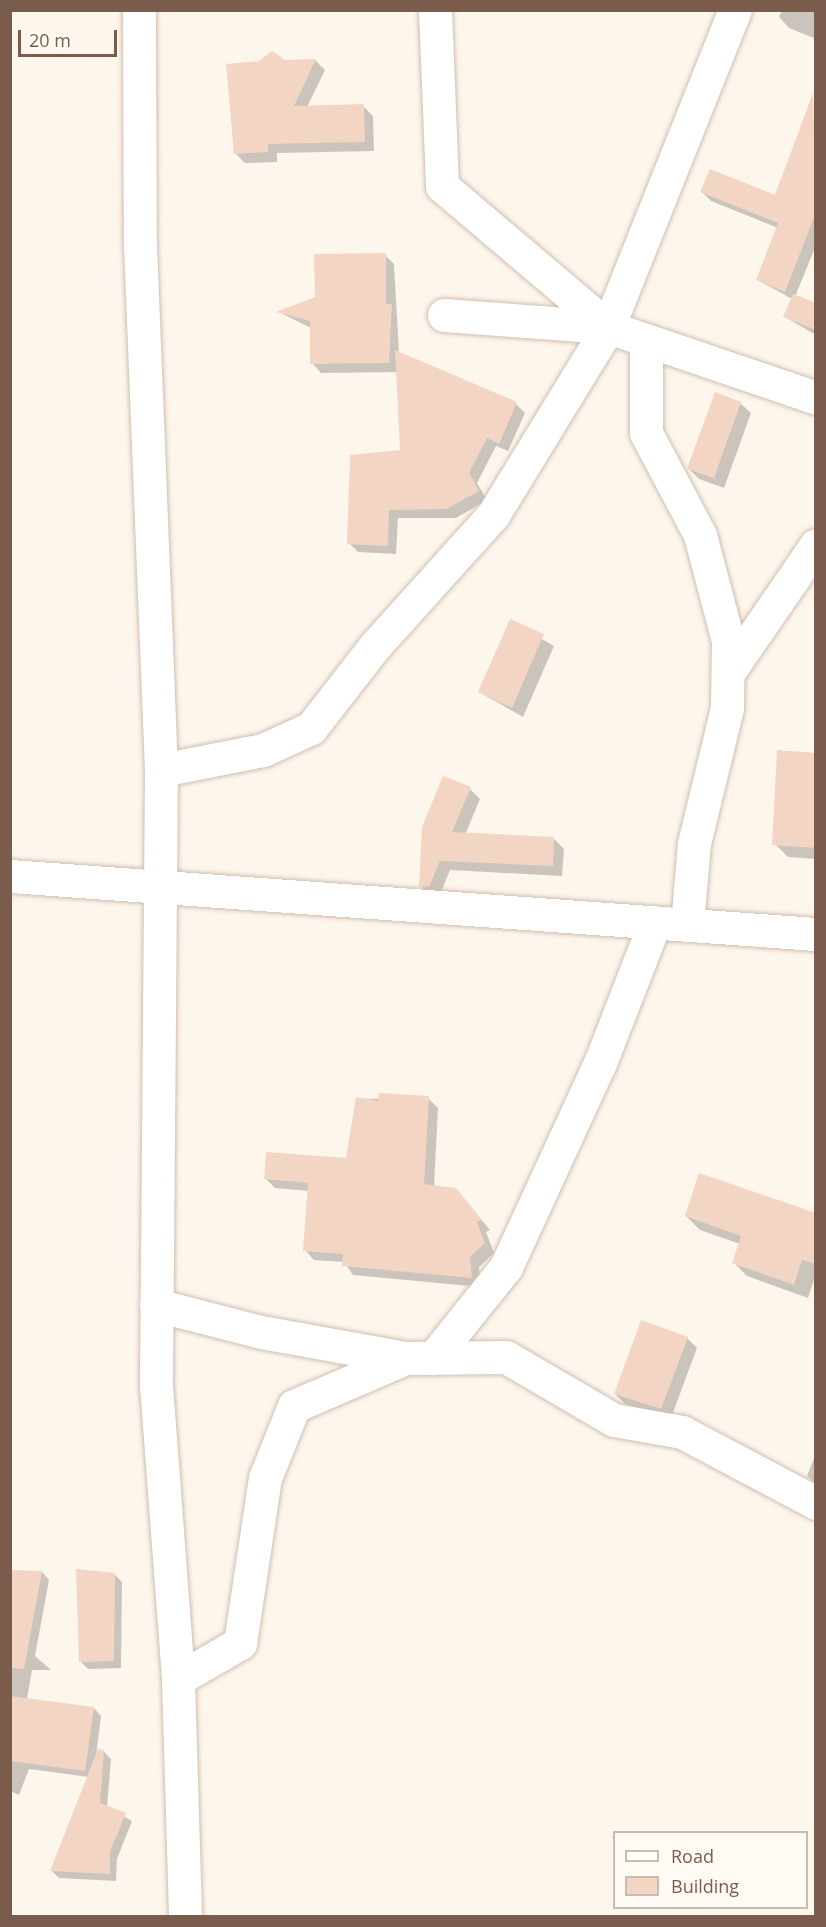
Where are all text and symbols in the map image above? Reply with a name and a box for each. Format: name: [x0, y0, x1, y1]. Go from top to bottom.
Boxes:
scale bar: [21, 18, 120, 56]
text: 20 m: [29, 28, 71, 52]
legend: [613, 1831, 808, 1909]
text: Road: [671, 1844, 714, 1868]
text: Building: [671, 1874, 739, 1898]

